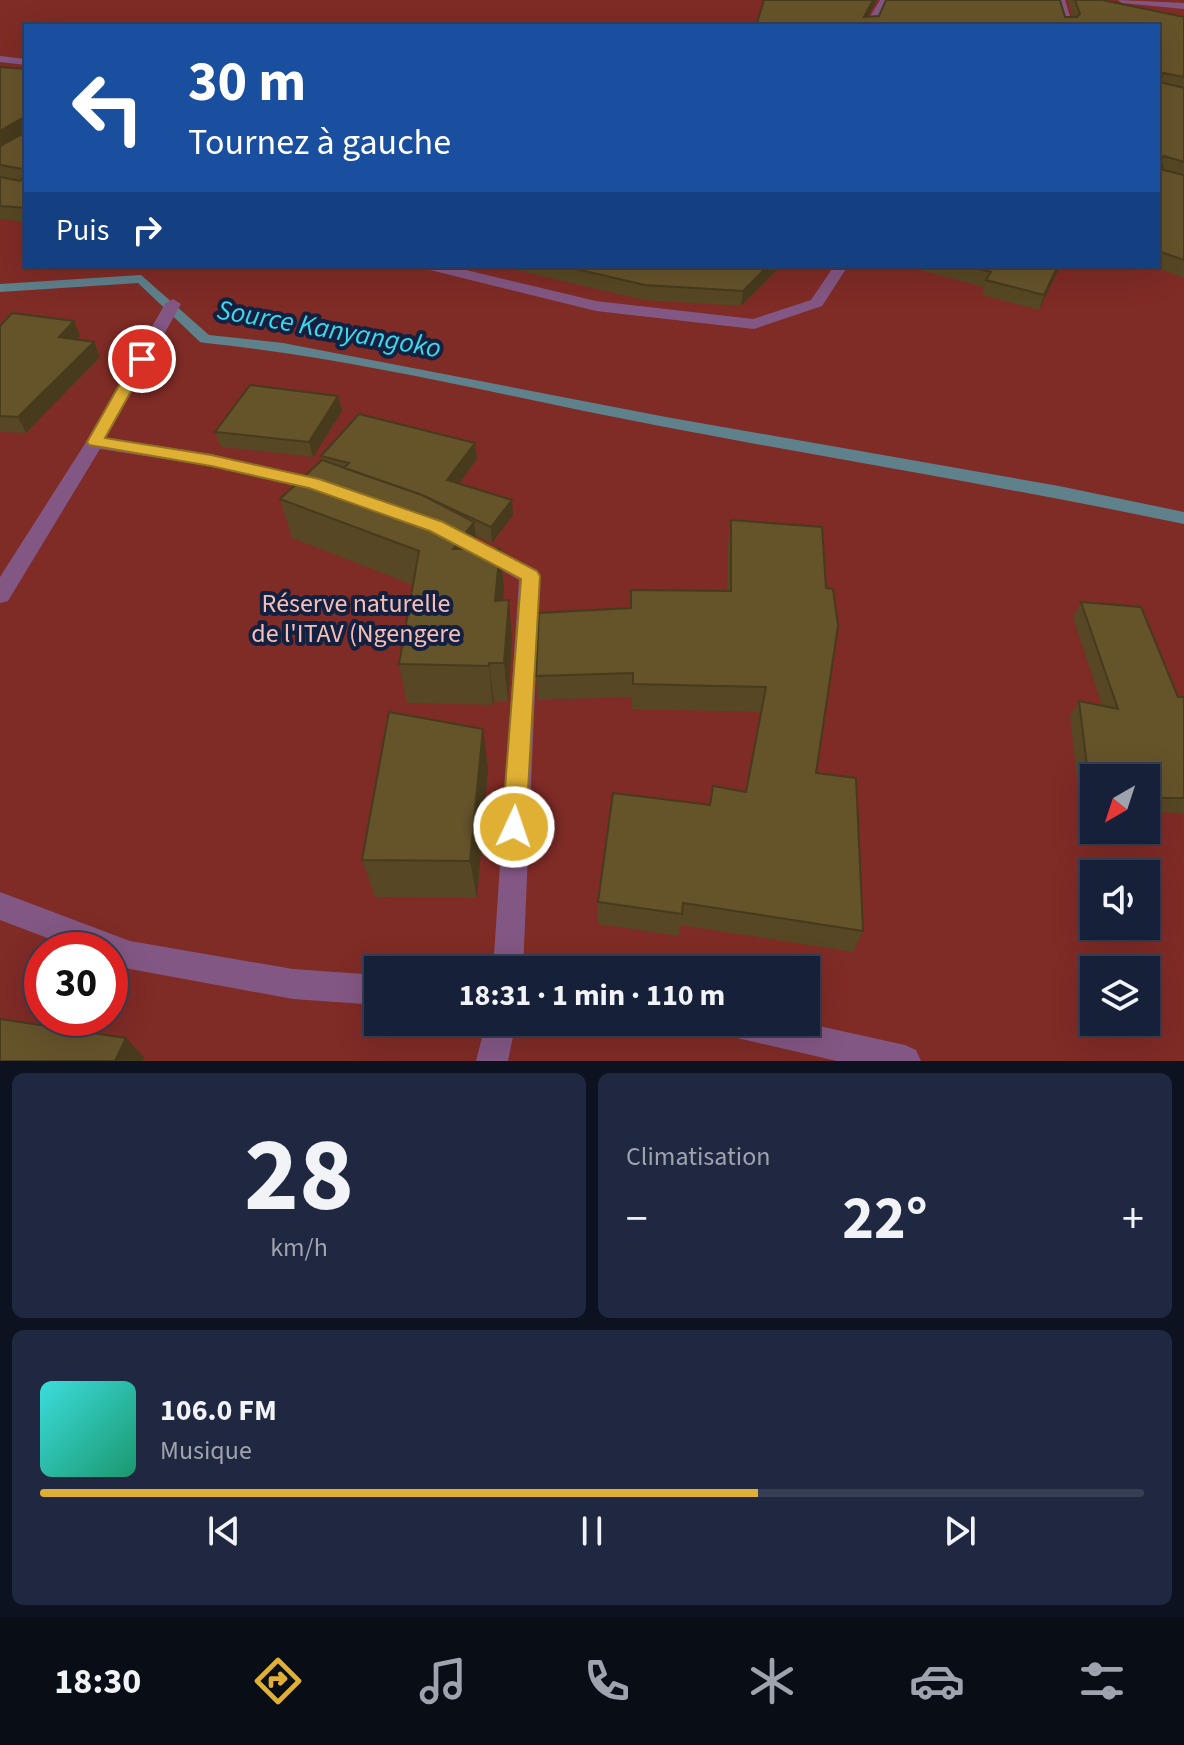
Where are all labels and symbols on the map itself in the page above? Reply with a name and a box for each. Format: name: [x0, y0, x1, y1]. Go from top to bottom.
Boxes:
water label: Source Kanyangoko: [214, 290, 444, 368]
pin: [108, 325, 176, 393]
park label: Réserve naturelle de l'ITAV (Ngengere: [251, 585, 461, 652]
north arrow: [1080, 764, 1160, 844]
position arrow: [472, 785, 556, 869]
speed limit sign: 30: [24, 932, 128, 1036]

